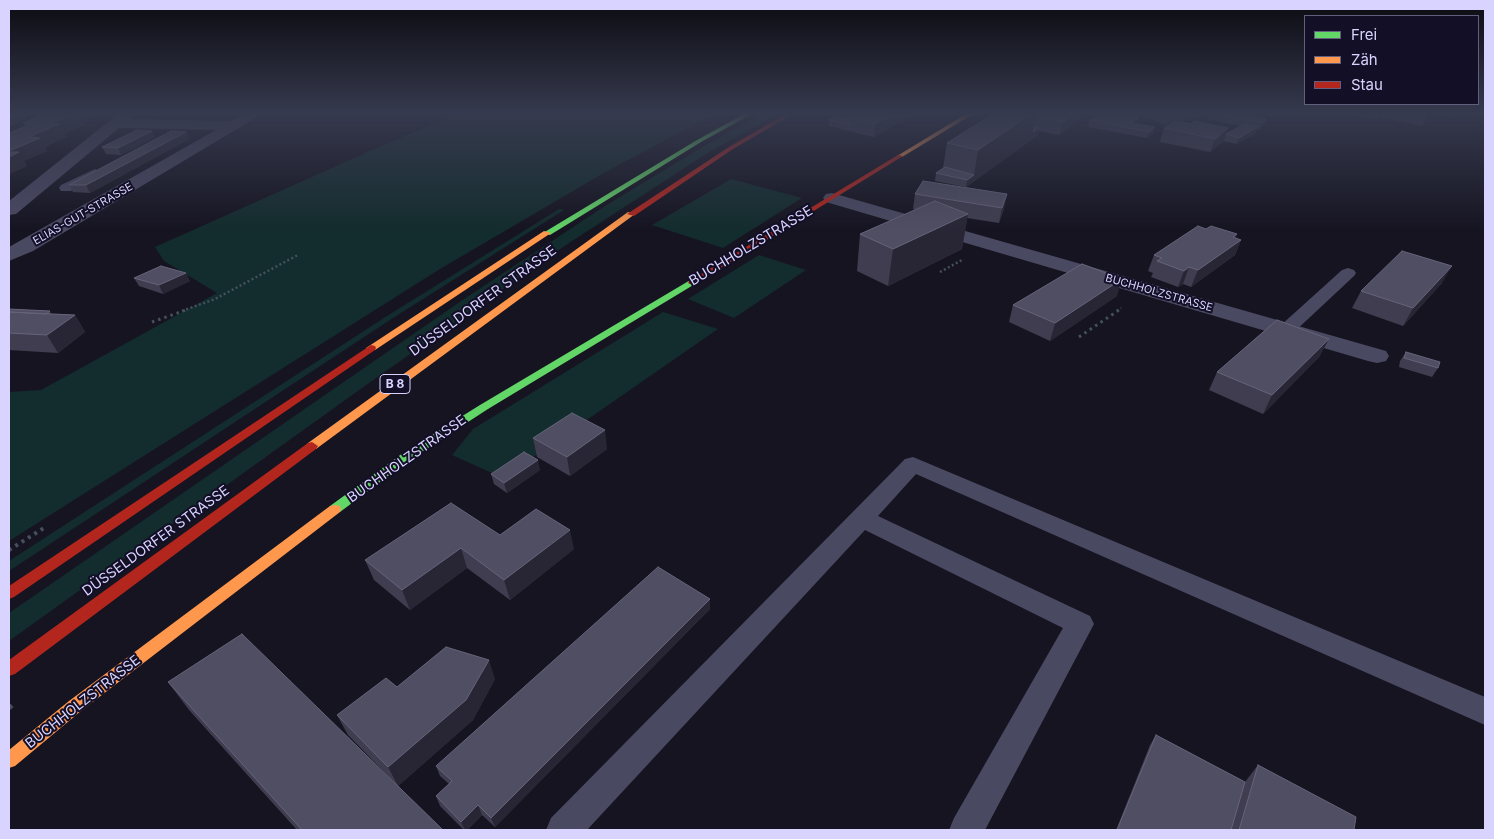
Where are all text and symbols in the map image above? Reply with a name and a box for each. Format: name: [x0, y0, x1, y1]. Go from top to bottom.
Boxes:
legend: [1304, 15, 1479, 105]
text: Frei: [1351, 25, 1377, 44]
text: Zäh: [1351, 50, 1378, 69]
text: Stau: [1351, 75, 1383, 94]
street label: ELIAS-GUT-STRASSE: [31, 180, 135, 248]
street label: BUCHHOLZSTRASSE: [686, 202, 816, 290]
street label: DÜSSELDORFER STRASSE: [406, 242, 560, 360]
street label: BUCHHOLZSTRASSE: [1104, 271, 1214, 315]
road number: B 8: [380, 374, 410, 394]
street label: BUCHHOLZSTRASSE: [344, 412, 470, 506]
street label: DÜSSELDORFER STRASSE: [79, 482, 233, 600]
street label: BUCHHOLZSTRASSE: [22, 652, 144, 752]

